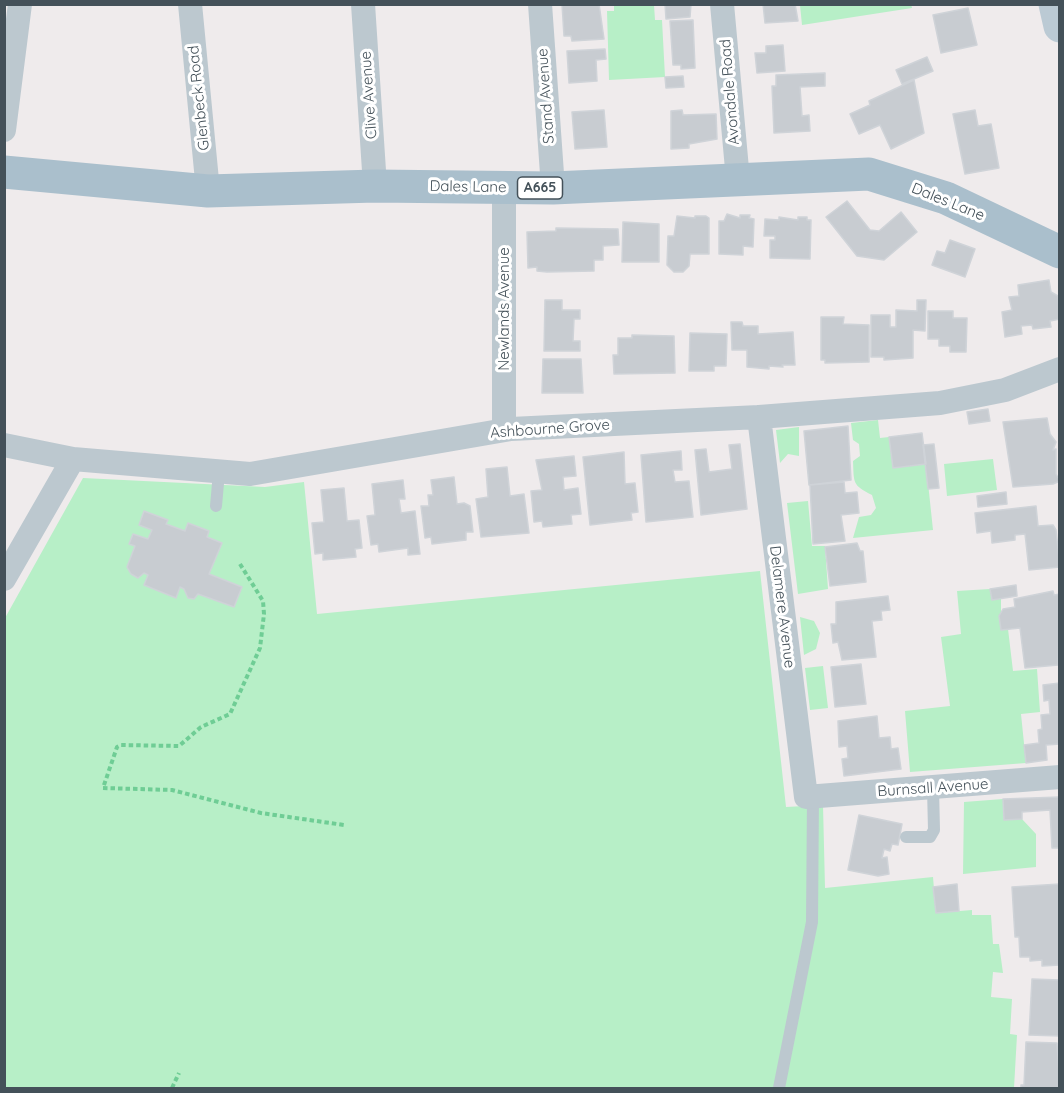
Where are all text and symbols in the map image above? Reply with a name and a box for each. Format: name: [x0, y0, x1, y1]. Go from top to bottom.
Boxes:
street label: Avondale Road: [716, 38, 744, 146]
street label: Glenbeck Road: [185, 45, 213, 151]
street label: Stand Avenue: [534, 48, 558, 144]
street label: Clive Avenue: [357, 50, 381, 140]
street label: Dales Lane: [429, 177, 507, 197]
road number: A665: [518, 177, 562, 199]
street label: Dales Lane: [909, 179, 987, 225]
street label: Newlands Avenue: [495, 247, 513, 371]
street label: Ashbourne Grove: [489, 416, 611, 442]
street label: Delamere Avenue: [766, 545, 798, 669]
street label: Burnsall Avenue: [877, 775, 989, 801]

